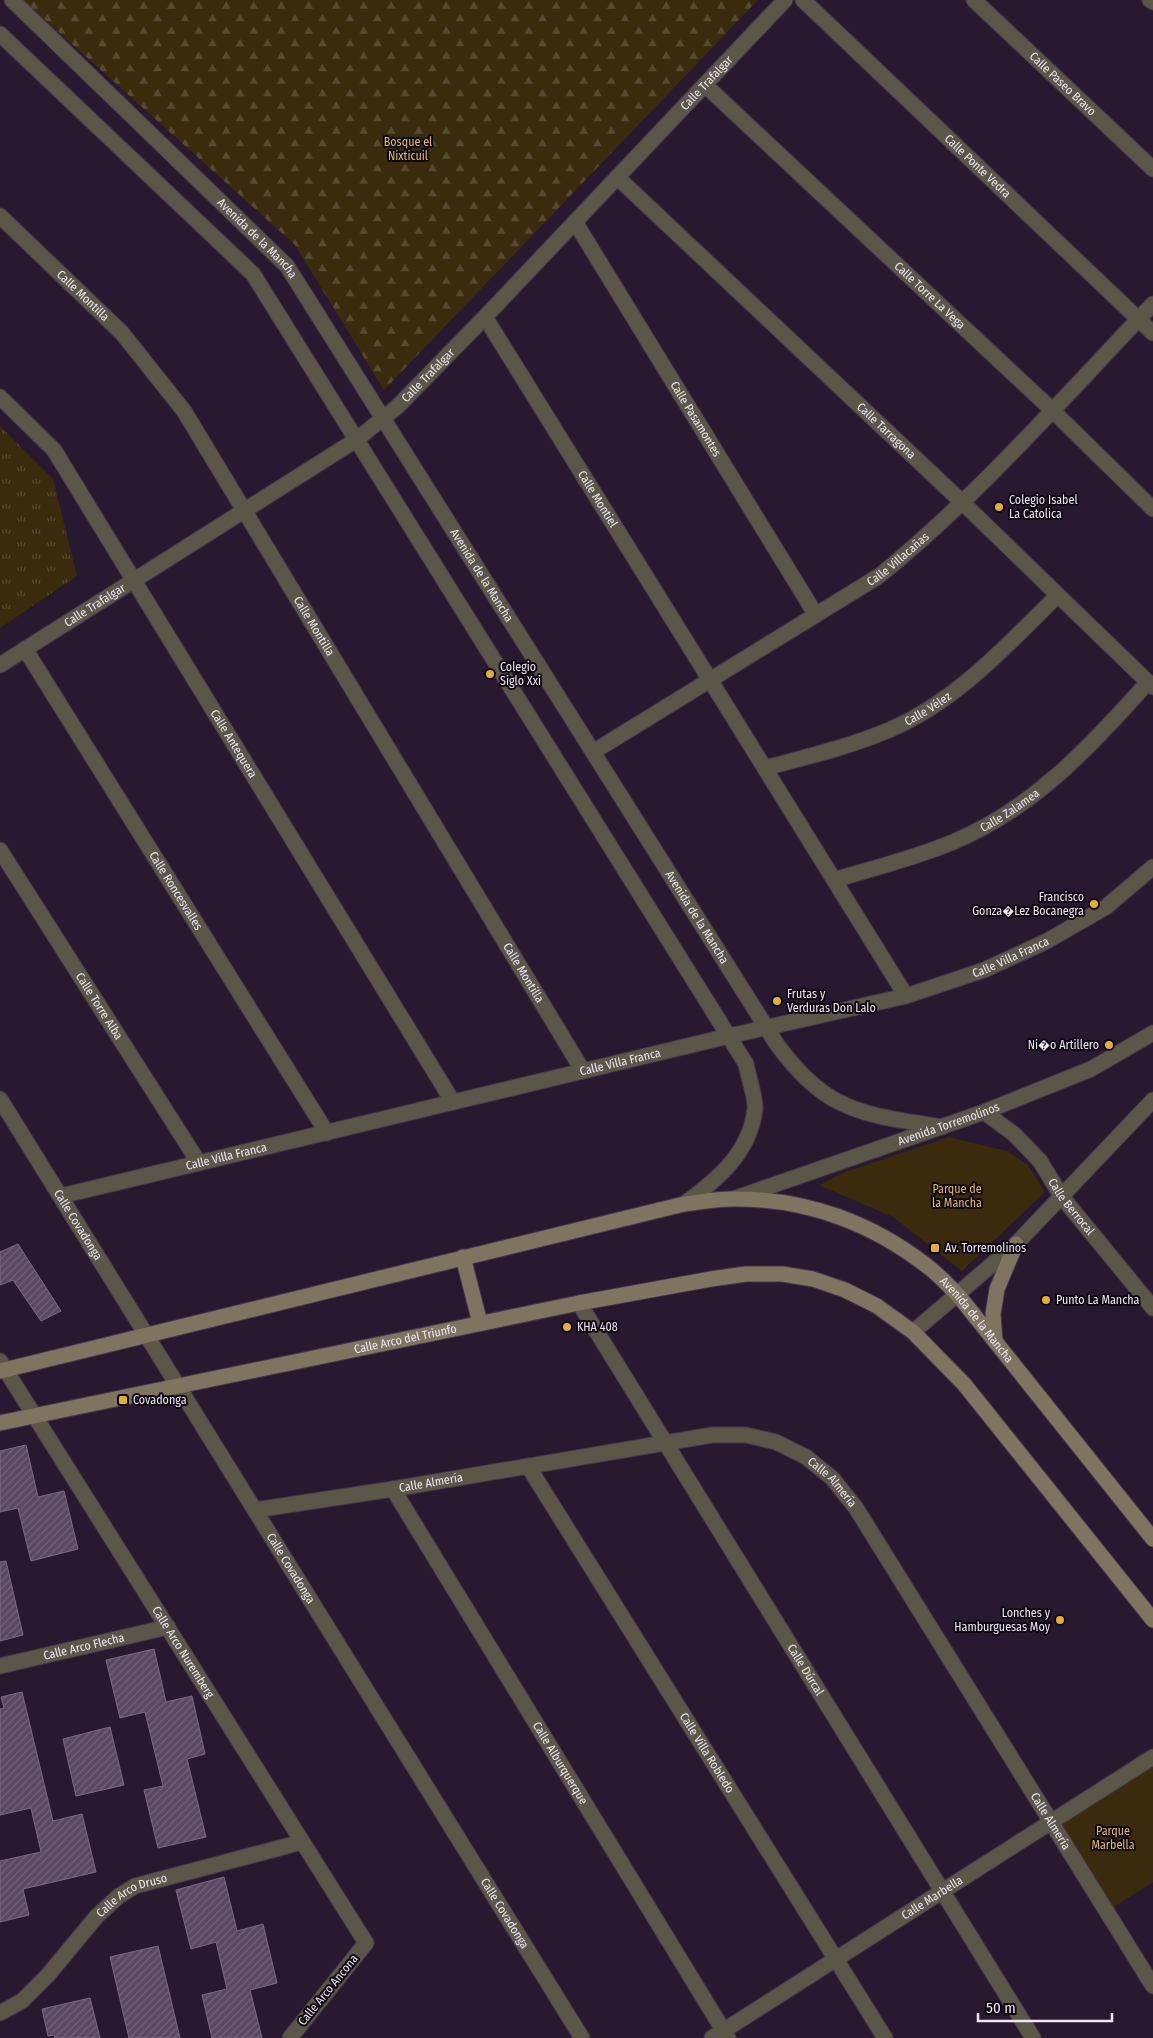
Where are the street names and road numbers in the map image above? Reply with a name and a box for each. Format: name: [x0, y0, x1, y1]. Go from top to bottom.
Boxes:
street label: Calle Paseo Bravo: [1027, 49, 1099, 118]
street label: Calle Trafalgar: [678, 52, 736, 113]
street label: Calle Ponte Vedra: [942, 131, 1014, 201]
street label: Avenida de la Mancha: [214, 195, 300, 281]
street label: Calle Torre La Vega: [891, 259, 968, 332]
street label: Calle Montilla: [54, 267, 112, 324]
street label: Calle Trafalgar: [399, 345, 458, 405]
street label: Calle Pasamontes: [667, 379, 724, 459]
street label: Calle Tarragona: [854, 400, 919, 462]
street label: Calle Montiel: [575, 468, 621, 530]
street label: Avenida de la Mancha: [447, 526, 516, 624]
street label: Calle Villacañas: [864, 530, 932, 589]
street label: Calle Trafalgar: [62, 580, 129, 630]
street label: Calle Montilla: [291, 594, 337, 659]
street label: Calle Vélez: [902, 689, 954, 729]
street label: Calle Antequera: [208, 707, 260, 781]
street label: Calle Zalamea: [978, 786, 1042, 835]
street label: Calle Roncesvalles: [146, 849, 206, 933]
street label: Avenida de la Mancha: [662, 868, 731, 966]
street label: Calle Villa Franca: [970, 934, 1051, 980]
street label: Calle Montilla: [500, 940, 547, 1005]
street label: Calle Torre Alba: [73, 970, 126, 1042]
street label: Calle Villa Franca: [578, 1046, 662, 1079]
street label: Avenida Torremolinos: [896, 1100, 1001, 1148]
street label: Calle Villa Franca: [184, 1140, 268, 1173]
street label: Calle Berrocal: [1045, 1176, 1097, 1238]
street label: Calle Covadonga: [51, 1187, 105, 1263]
street label: Avenida de la Mancha: [937, 1274, 1016, 1365]
street label: Calle Arco del Triunfo: [353, 1322, 458, 1356]
street label: Calle Almería: [805, 1454, 860, 1510]
street label: Calle Almería: [398, 1470, 464, 1495]
street label: Calle Covadonga: [264, 1530, 318, 1606]
street label: Calle Arco Nuremberg: [149, 1604, 217, 1701]
street label: Calle Arco Flecha: [42, 1630, 126, 1663]
street label: Calle Dúrcal: [784, 1641, 827, 1698]
street label: Calle Villa Robledo: [677, 1710, 737, 1795]
street label: Calle Alburquerque: [530, 1719, 591, 1807]
street label: Calle Almería: [1028, 1790, 1074, 1852]
street label: Calle Arco Druso: [93, 1871, 169, 1920]
street label: Calle Marbella: [899, 1873, 965, 1922]
street label: Calle Covadonga: [478, 1875, 532, 1951]
street label: Calle Arco Ancona: [295, 1952, 361, 2028]

